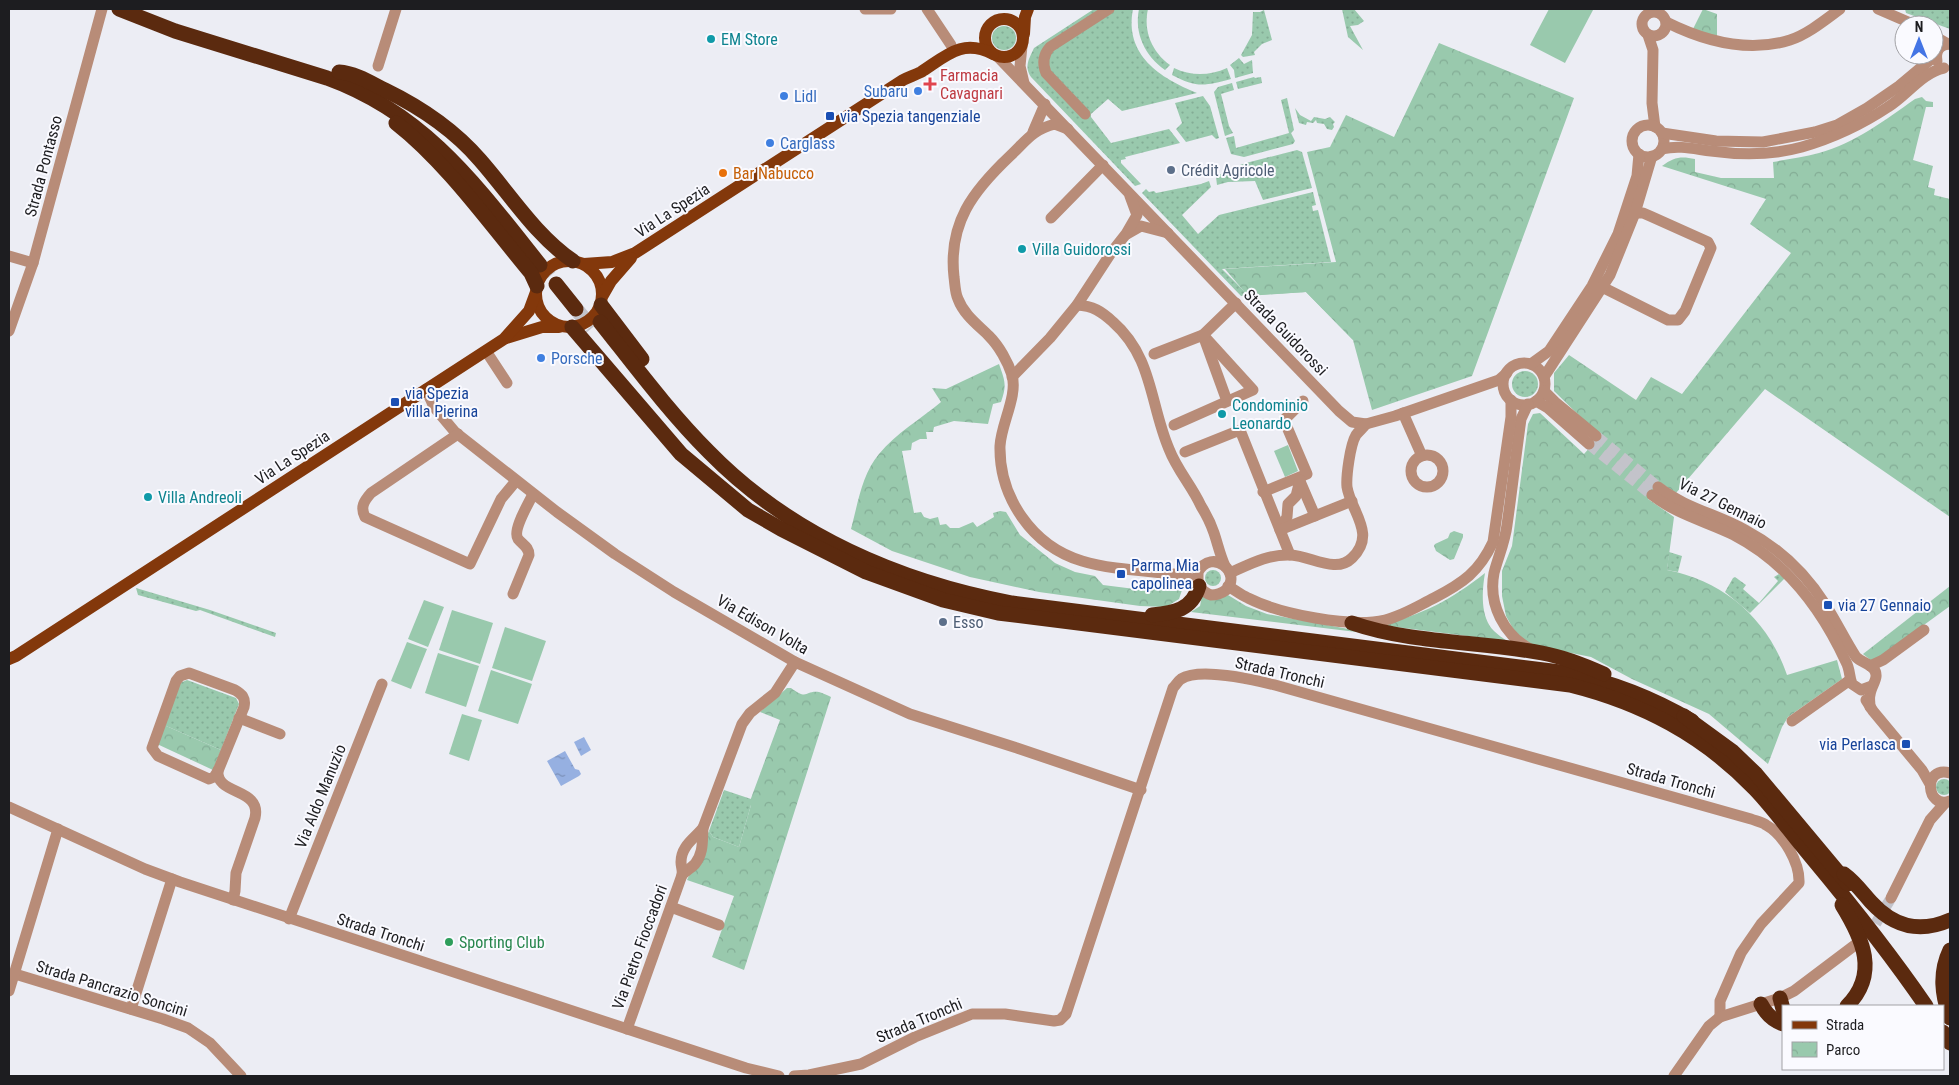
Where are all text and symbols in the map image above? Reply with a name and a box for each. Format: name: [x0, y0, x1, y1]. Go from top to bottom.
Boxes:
north arrow: [1894, 15, 1944, 65]
text: N: [1915, 19, 1923, 35]
place label: EM Store: [721, 30, 778, 49]
marker: EM Store: [705, 33, 717, 45]
place label: Farmacia Cavagnari: [940, 66, 1003, 103]
marker: Farmacia Cavagnari: [924, 78, 936, 90]
place label: Subaru: [864, 82, 908, 101]
marker: Subaru: [912, 85, 924, 97]
place label: Lidl: [794, 87, 817, 106]
marker: Lidl: [778, 90, 790, 102]
place label: via Spezia tangenziale: [840, 107, 980, 126]
marker: via Spezia tangenziale: [824, 110, 836, 122]
street label: Strada Pontasso: [21, 113, 66, 219]
place label: Carglass: [780, 134, 835, 153]
marker: Carglass: [764, 137, 776, 149]
place label: Crédit Agricole: [1181, 161, 1275, 180]
place label: Bar Nabucco: [733, 164, 814, 183]
marker: Crédit Agricole: [1165, 164, 1177, 176]
marker: Bar Nabucco: [717, 167, 729, 179]
street label: Via La Spezia: [631, 179, 713, 242]
place label: Villa Guidorossi: [1032, 240, 1131, 259]
marker: Villa Guidorossi: [1016, 243, 1028, 255]
street label: Strada Guidorossi: [1240, 285, 1332, 379]
place label: Porsche: [551, 349, 603, 368]
marker: Porsche: [535, 352, 547, 364]
place label: via Spezia villa Pierina: [405, 384, 478, 421]
marker: via Spezia villa Pierina: [389, 396, 401, 408]
place label: Condominio Leonardo: [1232, 396, 1308, 433]
marker: Condominio Leonardo: [1216, 408, 1228, 420]
street label: Via La Spezia: [251, 426, 333, 489]
street label: Via 27 Gennaio: [1676, 474, 1770, 533]
place label: Villa Andreoli: [158, 488, 242, 507]
marker: Villa Andreoli: [142, 491, 154, 503]
place label: Parma Mia capolinea: [1131, 556, 1199, 593]
marker: Parma Mia capolinea: [1115, 568, 1127, 580]
street label: Via Edison Volta: [713, 590, 812, 658]
place label: via 27 Gennaio: [1838, 596, 1931, 615]
marker: via 27 Gennaio: [1822, 599, 1834, 611]
place label: Esso: [953, 613, 984, 632]
marker: Esso: [937, 616, 949, 628]
street label: Strada Tronchi: [1233, 653, 1326, 692]
place label: via Perlasca: [1819, 735, 1896, 754]
marker: via Perlasca: [1900, 738, 1912, 750]
street label: Via Aldo Manuzio: [291, 741, 350, 851]
street label: Strada Tronchi: [1624, 759, 1717, 802]
street label: Via Pietro Fioccadori: [608, 882, 671, 1012]
street label: Strada Tronchi: [335, 909, 427, 956]
place label: Sporting Club: [459, 933, 545, 952]
marker: Sporting Club: [443, 936, 455, 948]
street label: Strada Pancrazio Soncini: [34, 956, 190, 1021]
street label: Strada Tronchi: [873, 994, 965, 1047]
legend: [1782, 1005, 1944, 1070]
text: Strada: [1826, 1016, 1864, 1034]
text: Parco: [1826, 1041, 1860, 1059]

